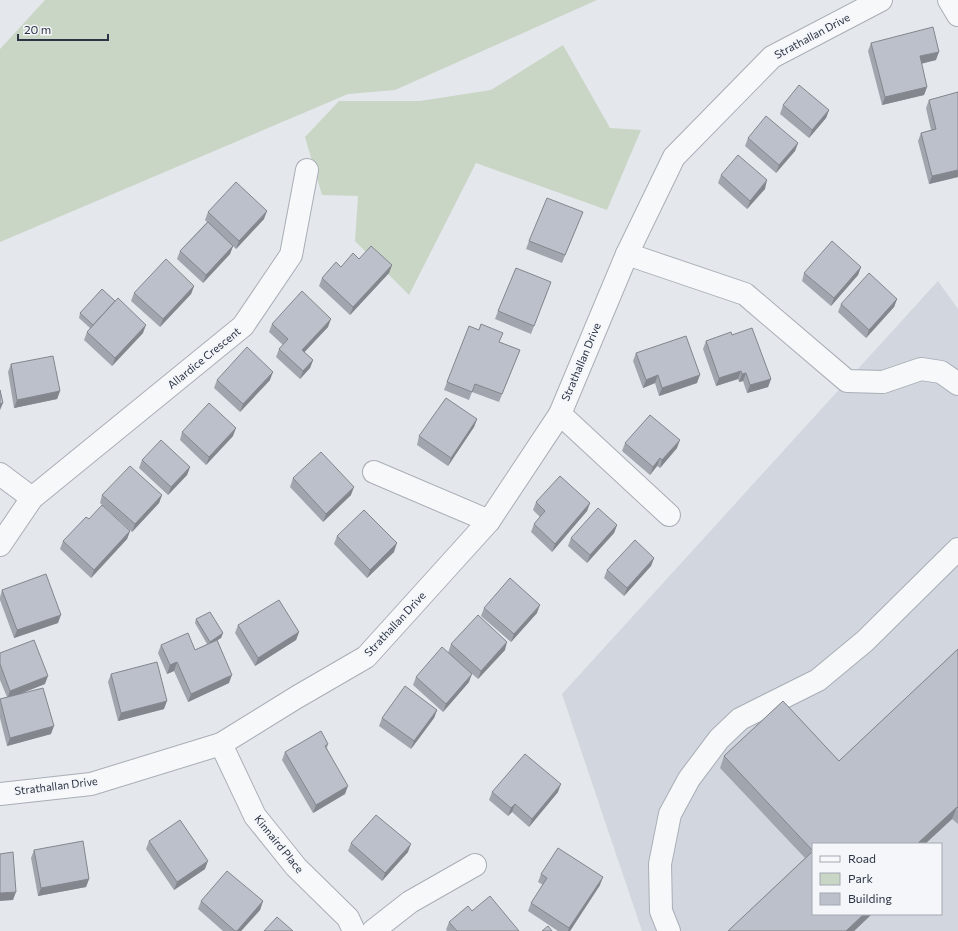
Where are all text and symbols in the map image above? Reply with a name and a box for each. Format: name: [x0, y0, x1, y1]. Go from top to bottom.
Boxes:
street label: Strathallan Drive: [772, 10, 852, 61]
scale bar: [18, 16, 108, 42]
text: 20 m: [24, 22, 51, 36]
street label: Strathallan Drive: [558, 321, 603, 403]
street label: Allardice Crescent: [165, 324, 243, 391]
street label: Strathallan Drive: [361, 588, 428, 659]
street label: Strathallan Drive: [14, 774, 99, 797]
street label: Kinnaird Place: [252, 812, 307, 875]
legend: [812, 843, 942, 915]
text: Road: [848, 851, 876, 865]
text: Park: [848, 871, 874, 885]
text: Building: [848, 891, 892, 905]

